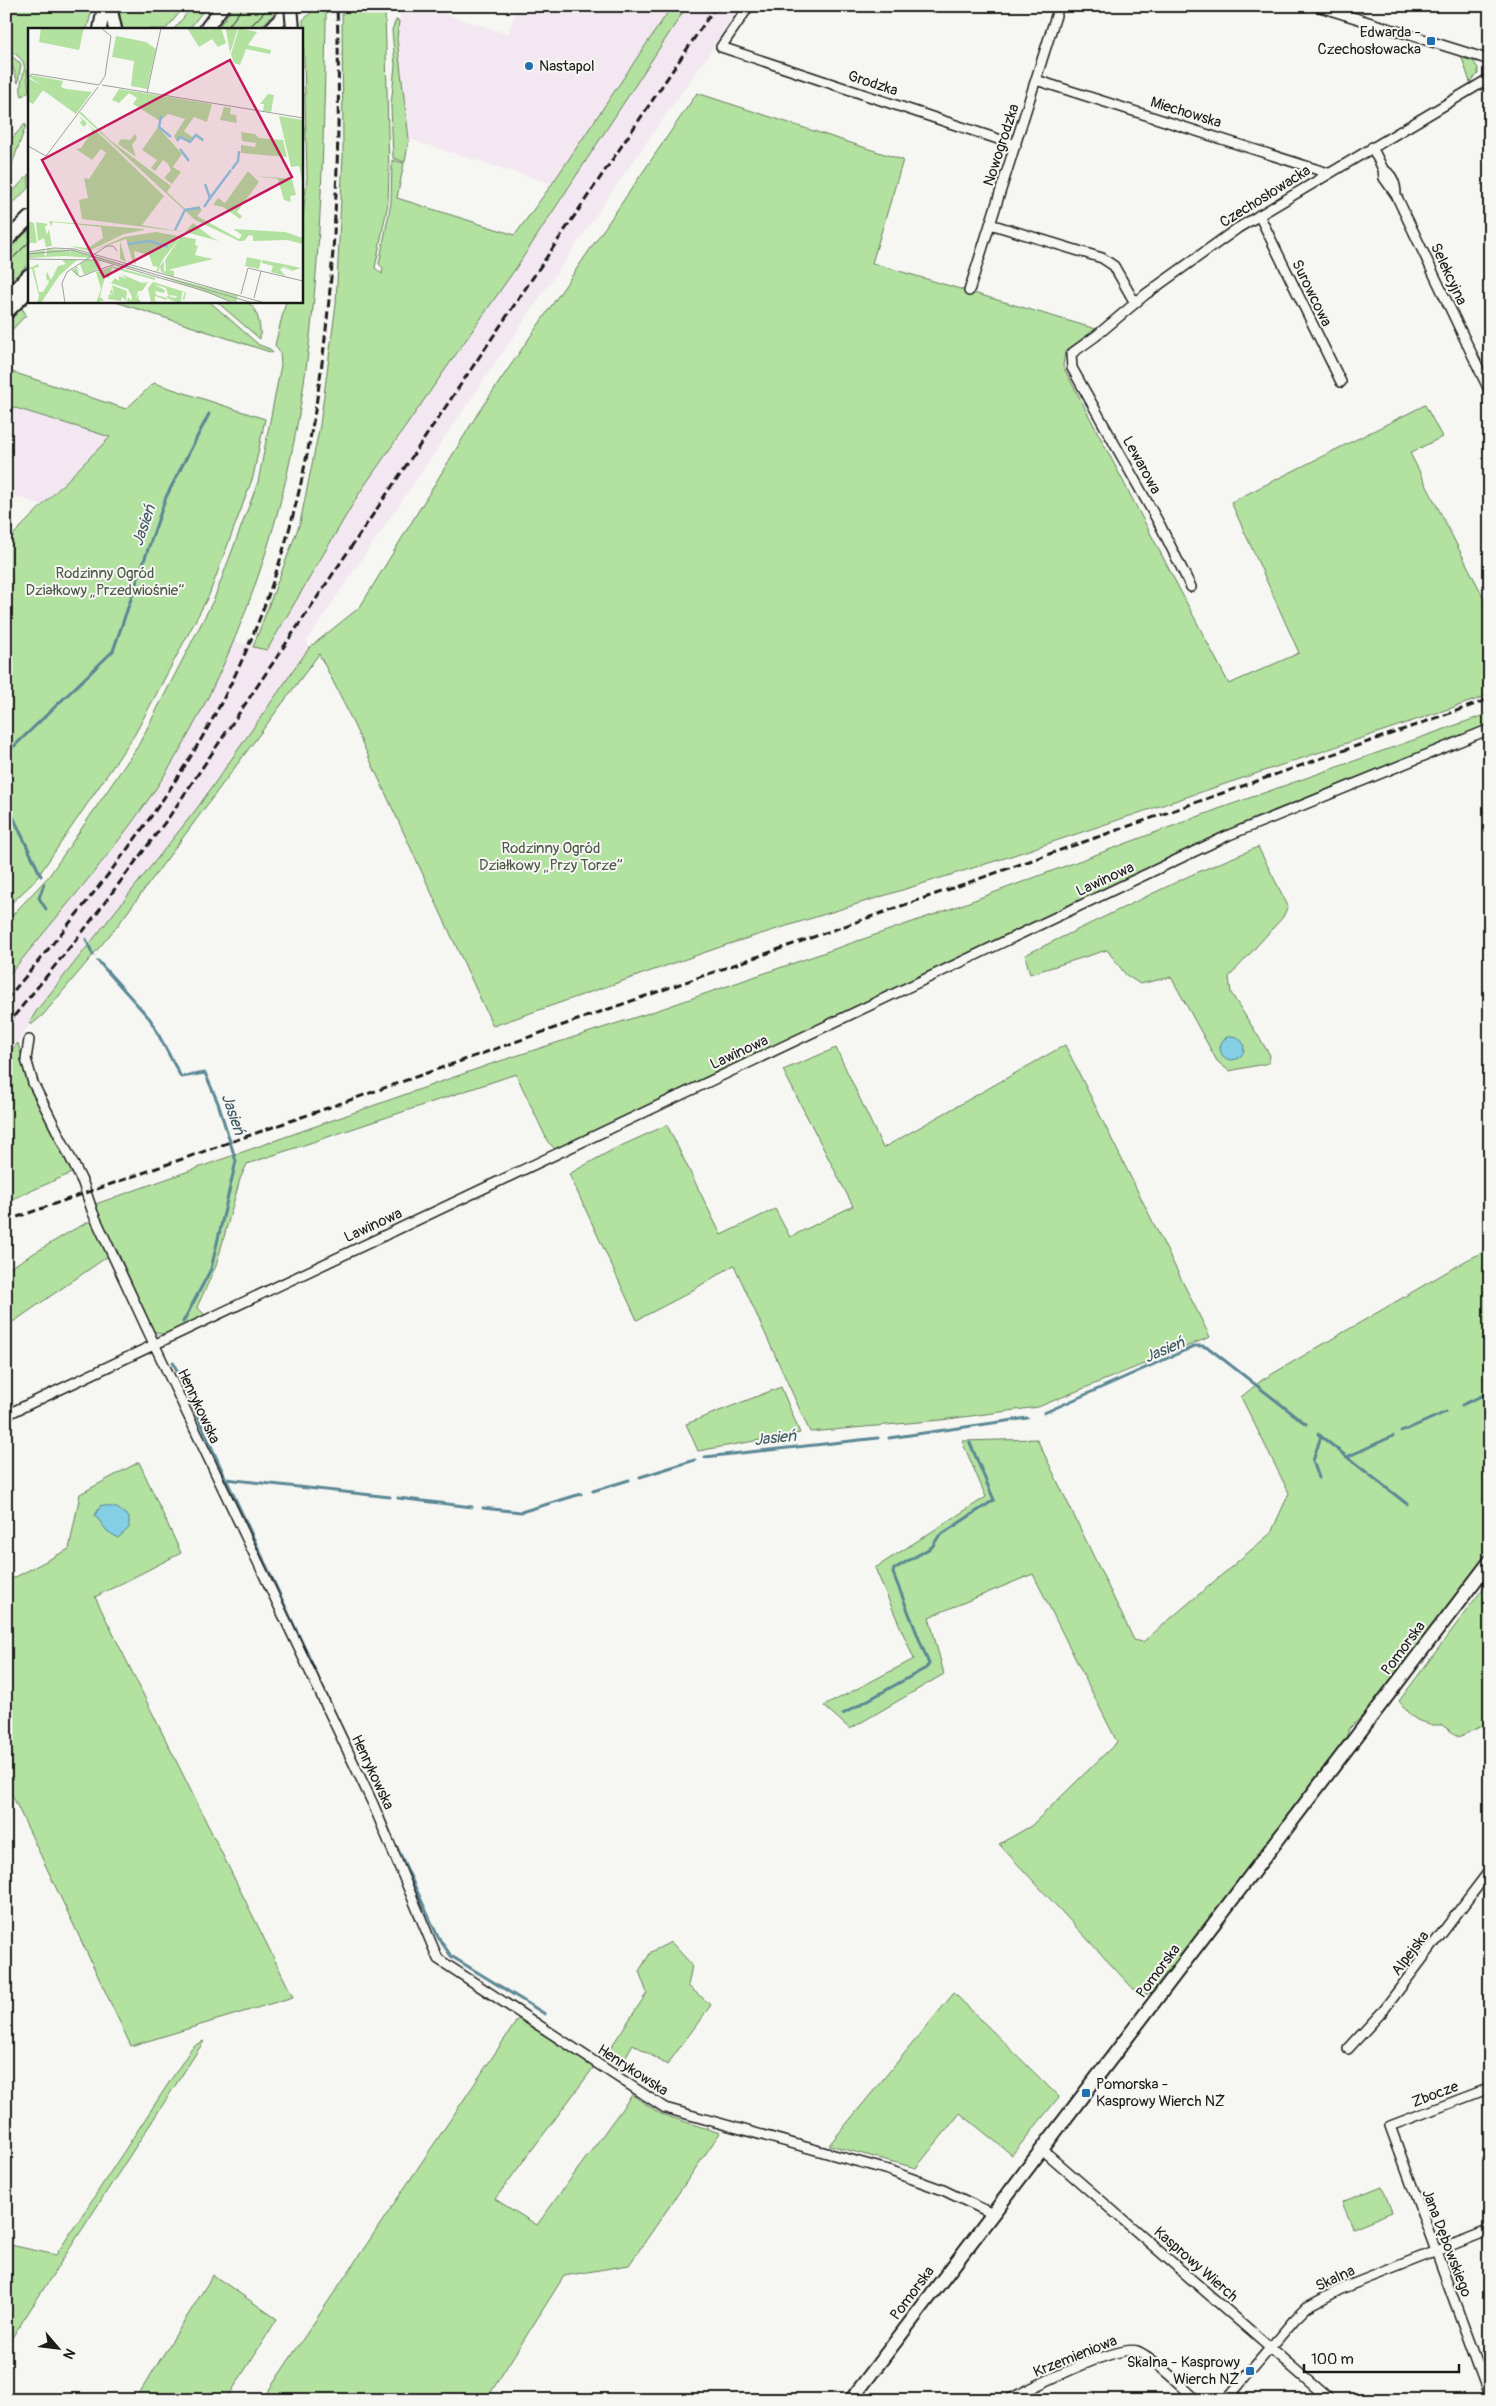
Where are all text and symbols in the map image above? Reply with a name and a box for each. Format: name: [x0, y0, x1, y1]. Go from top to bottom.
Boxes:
place label: Edwarda - Czechosłowacka: [1318, 23, 1421, 59]
inset map: [28, 28, 302, 302]
marker: Edwarda - Czechosłowacka: [1425, 35, 1437, 47]
place label: Nastapol: [539, 57, 595, 76]
marker: Nastapol: [523, 60, 535, 72]
street label: Grodzka: [845, 66, 900, 100]
street label: Miechowska: [1148, 93, 1224, 132]
street label: Nowogrodzka: [979, 102, 1024, 189]
street label: Czechosłowacka: [1216, 161, 1314, 232]
street label: Selekcyjna: [1426, 240, 1471, 308]
street label: Surowcowa: [1287, 257, 1336, 330]
street label: Lewarowa: [1118, 433, 1165, 497]
water label: Jasień: [128, 501, 161, 549]
park label: Rodzinny Ogród Działkowy „Przedwiośnie”: [26, 564, 184, 600]
park label: Rodzinny Ogród Działkowy „Przy Torze”: [479, 839, 623, 875]
street label: Lawinowa: [1073, 858, 1137, 901]
street label: Lawinowa: [707, 1031, 771, 1074]
water label: Jasień: [217, 1091, 250, 1138]
street label: Lawinowa: [341, 1204, 405, 1247]
water label: Jasień: [1141, 1332, 1188, 1367]
street label: Henrykowska: [173, 1366, 224, 1447]
water label: Jasień: [753, 1426, 798, 1450]
street label: Pomorska: [1377, 1618, 1430, 1679]
street label: Henrykowska: [347, 1732, 398, 1813]
street label: Alpejska: [1387, 1927, 1433, 1979]
street label: Pomorska: [1132, 1941, 1185, 2002]
street label: Henrykowska: [594, 2041, 672, 2100]
place label: Pomorska - Kasprowy Wierch NŻ: [1096, 2075, 1226, 2111]
street label: Zbocze: [1409, 2077, 1462, 2112]
marker: Pomorska - Kasprowy Wierch NŻ: [1080, 2087, 1092, 2099]
street label: Jana Dębowskiego: [1417, 2187, 1476, 2300]
street label: Kasprowy Wierch: [1150, 2223, 1242, 2306]
street label: Skalna: [1313, 2261, 1358, 2296]
street label: Pomorska: [886, 2263, 939, 2324]
north arrow: [32, 2324, 82, 2374]
street label: Krzemieniowa: [1030, 2331, 1120, 2382]
scale bar: [1304, 2341, 1458, 2373]
text: N: [59, 2346, 79, 2362]
text: 100 m: [1311, 2350, 1354, 2369]
place label: Skalna - Kasprowy Wierch NŻ: [1127, 2353, 1241, 2389]
marker: Skalna - Kasprowy Wierch NŻ: [1244, 2365, 1256, 2377]

